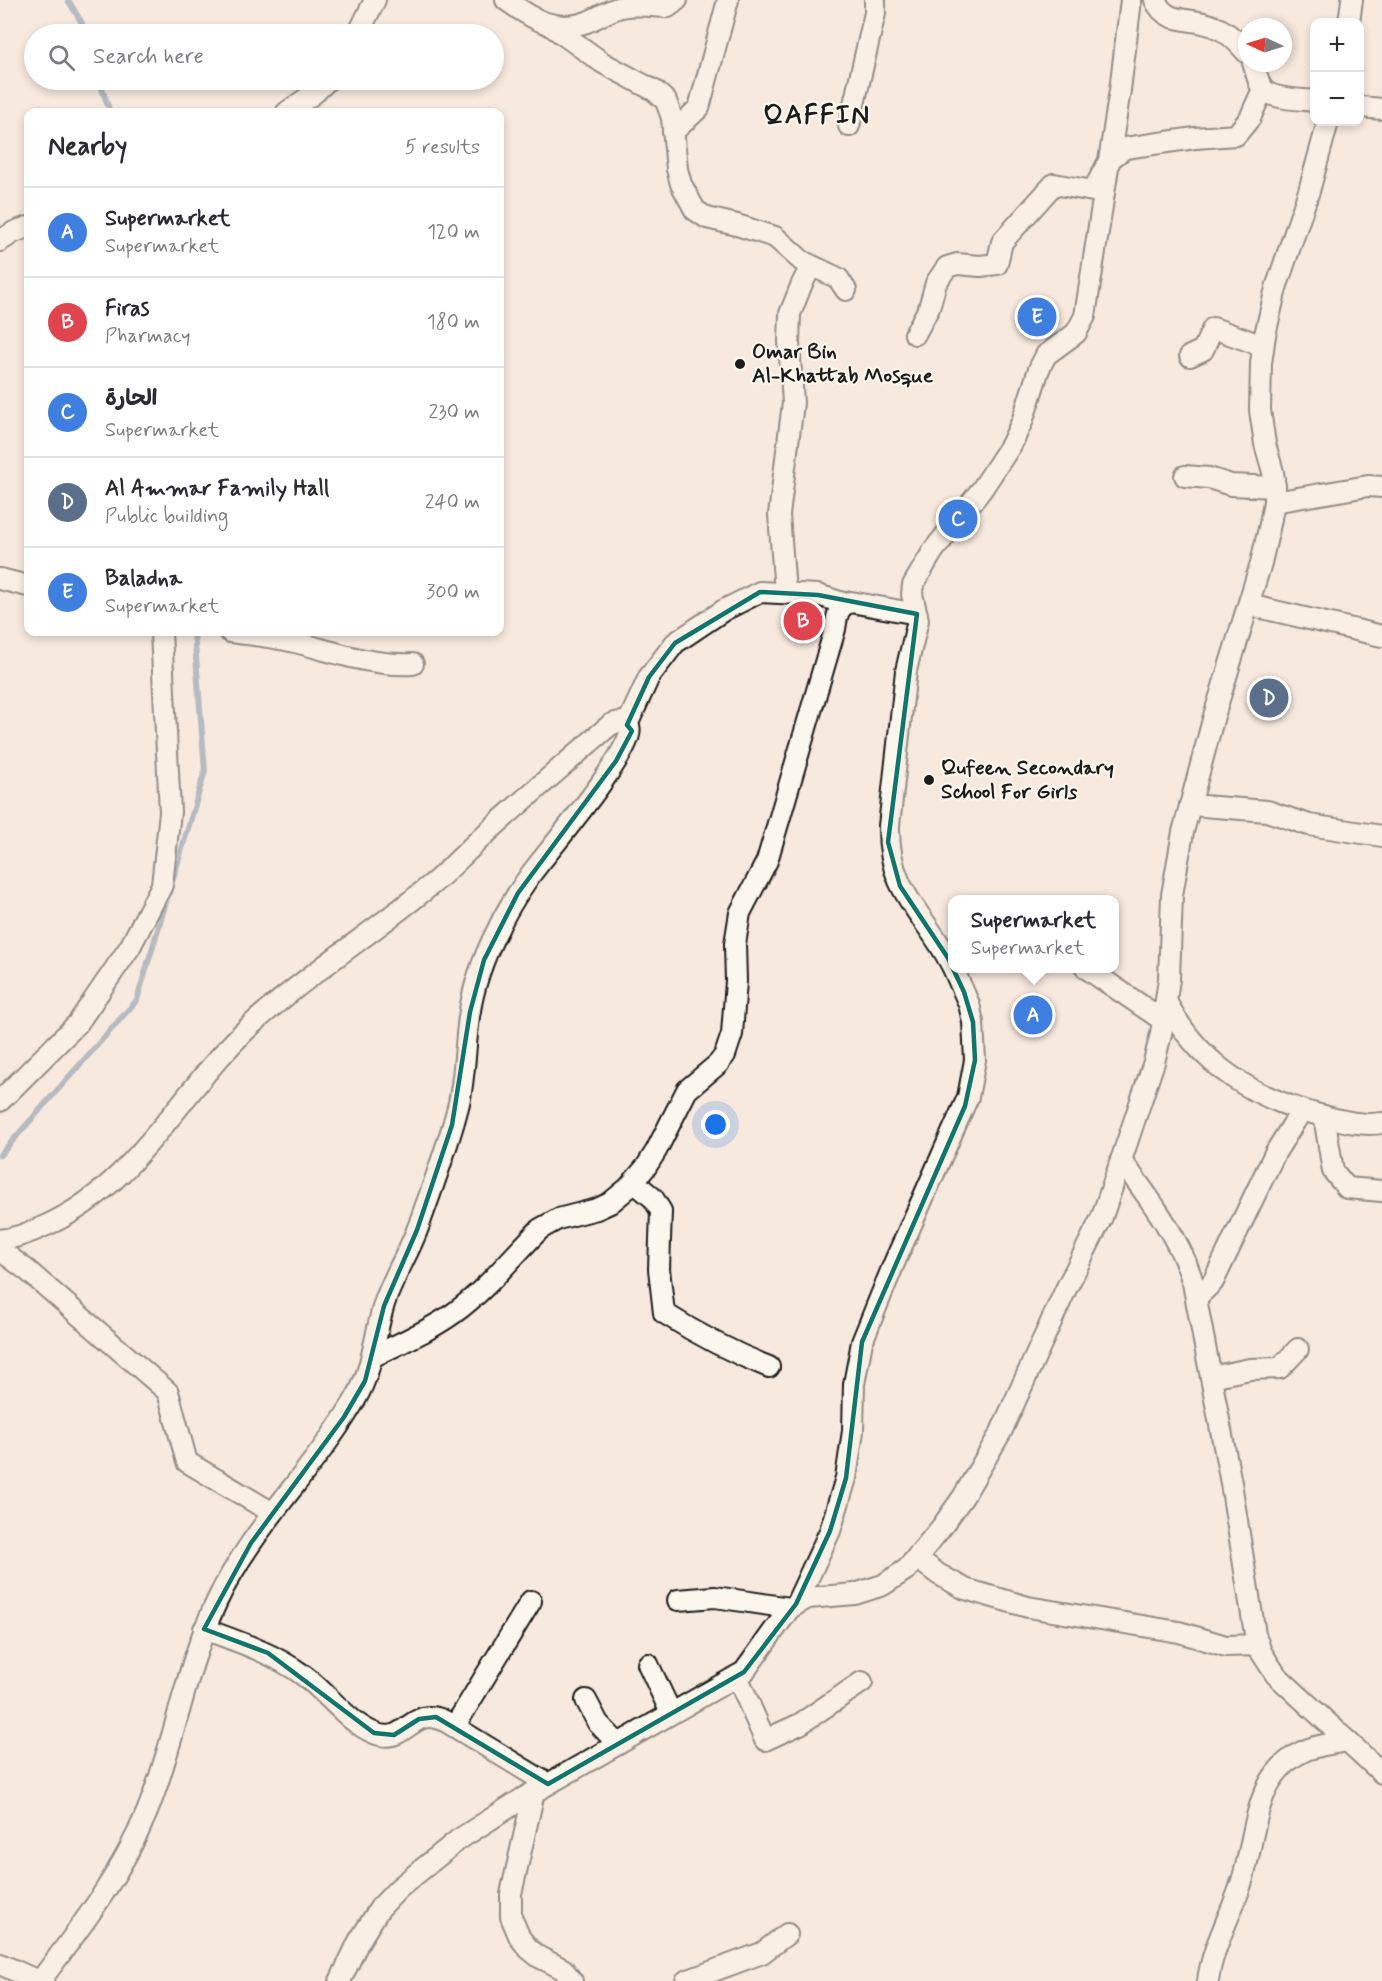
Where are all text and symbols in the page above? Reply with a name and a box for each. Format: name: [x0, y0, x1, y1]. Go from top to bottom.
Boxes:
north arrow: [1238, 18, 1292, 72]
map controls: [1310, 18, 1364, 126]
button: +: [1310, 18, 1364, 72]
search box: [24, 24, 504, 90]
icon: search: [45, 41, 78, 74]
text: Search here: [93, 43, 204, 71]
button: −: [1310, 72, 1364, 126]
district label: QAFFIN: [763, 98, 871, 133]
text: Nearby: [48, 130, 127, 164]
text: 5 results: [405, 134, 480, 161]
text: Supermarket: [105, 205, 231, 233]
text: A: [61, 219, 74, 246]
text: 120 m: [427, 219, 480, 246]
text: Supermarket: [105, 233, 219, 260]
pin: E: [1018, 294, 1056, 340]
text: Firas: [105, 295, 149, 323]
text: B: [61, 309, 74, 336]
text: 180 m: [427, 309, 480, 336]
text: Pharmacy: [105, 323, 191, 350]
place label: Omar Bin Al-Khattab Mosque: [752, 338, 934, 390]
marker: Omar Bin Al-Khattab Mosque: [733, 357, 747, 371]
text: الحارة: [105, 385, 158, 413]
text: C: [60, 399, 75, 426]
text: 230 m: [428, 399, 480, 426]
text: Supermarket: [105, 417, 219, 444]
text: Al Ammar Family Hall: [105, 475, 329, 503]
text: D: [61, 489, 74, 516]
text: 240 m: [425, 489, 480, 516]
pin: C: [938, 496, 978, 542]
text: Public building: [105, 503, 228, 530]
text: Baladna: [105, 565, 182, 593]
text: E: [62, 579, 73, 606]
text: 300 m: [426, 579, 480, 606]
text: Supermarket: [105, 593, 219, 620]
pin: B: [784, 598, 822, 644]
pin: D: [1250, 676, 1288, 720]
place label: Qufeen Secondary School For Girls: [941, 754, 1114, 806]
marker: Qufeen Secondary School For Girls: [922, 773, 936, 787]
popup: [948, 895, 1119, 973]
text: Supermarket: [971, 907, 1096, 935]
text: Supermarket: [971, 935, 1085, 962]
pin: A: [1014, 992, 1052, 1038]
your location: [701, 1110, 730, 1139]

